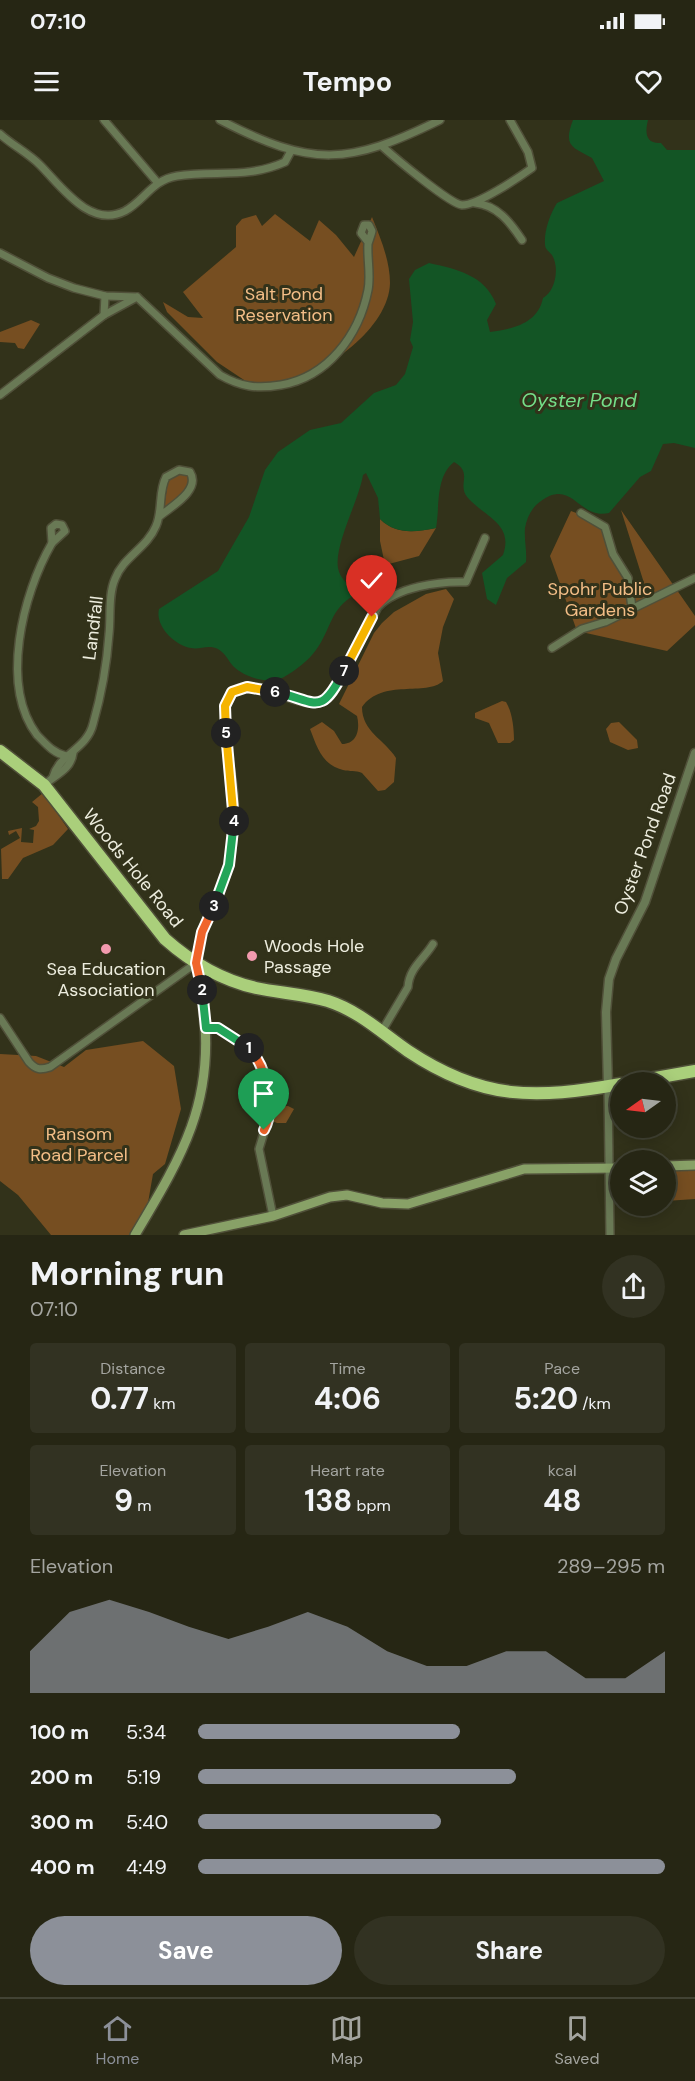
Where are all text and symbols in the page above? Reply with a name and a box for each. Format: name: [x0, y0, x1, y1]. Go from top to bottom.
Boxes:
text: 07:10: [30, 7, 86, 36]
text: Tempo: [303, 64, 392, 99]
icon: menu: [30, 65, 63, 98]
icon: heart: [632, 65, 665, 98]
park label: Salt Pond Reservation: [235, 282, 333, 327]
water label: Oyster Pond: [521, 387, 637, 413]
pin: [346, 555, 397, 617]
icon: check: [355, 564, 388, 597]
park label: Spohr Public Gardens: [548, 577, 652, 622]
street label: Landfall: [77, 595, 109, 661]
pin: 7: [329, 656, 359, 686]
text: 7: [340, 660, 348, 681]
pin: 6: [260, 677, 290, 707]
text: 6: [270, 681, 280, 702]
pin: 5: [211, 718, 241, 748]
text: 5: [221, 722, 231, 743]
street label: Oyster Pond Road: [608, 770, 682, 918]
street label: Woods Hole Road: [77, 803, 189, 933]
pin: 4: [219, 806, 249, 836]
text: 4: [229, 810, 239, 831]
pin: 3: [199, 891, 229, 921]
text: 3: [209, 895, 219, 916]
place label: Woods Hole Passage: [264, 934, 364, 979]
marker: Sea Education Association: [99, 942, 113, 956]
marker: Woods Hole Passage: [245, 949, 259, 963]
place label: Sea Education Association: [46, 957, 166, 1002]
pin: 2: [187, 975, 217, 1005]
text: 2: [197, 979, 207, 1000]
pin: 1: [234, 1033, 264, 1063]
text: 1: [246, 1037, 252, 1058]
pin: [238, 1068, 289, 1130]
north arrow: [610, 1072, 676, 1138]
map controls: [610, 1072, 676, 1216]
icon: arrive: [247, 1077, 280, 1110]
park label: Ransom Road Parcel: [30, 1122, 128, 1167]
button: layers: [610, 1150, 676, 1216]
text: Morning run: [30, 1252, 224, 1295]
button: share: [602, 1255, 665, 1318]
text: 07:10: [30, 1296, 78, 1322]
text: Distance: [100, 1358, 165, 1379]
text: Time: [329, 1358, 366, 1379]
text: Pace: [544, 1358, 580, 1379]
text: 0.77: [90, 1379, 149, 1418]
text: 4:06: [314, 1379, 381, 1418]
text: 5:20: [513, 1379, 578, 1418]
text: km: [149, 1393, 176, 1414]
text: /km: [578, 1393, 611, 1414]
text: Elevation: [99, 1460, 166, 1481]
text: Heart rate: [310, 1460, 385, 1481]
text: kcal: [548, 1460, 577, 1481]
text: 9: [114, 1481, 133, 1520]
text: 138: [304, 1481, 352, 1520]
text: 48: [543, 1481, 581, 1520]
text: m: [133, 1495, 152, 1516]
text: bpm: [352, 1495, 391, 1516]
text: Elevation: [30, 1553, 113, 1579]
text: 289–295 m: [557, 1553, 665, 1579]
text: 100 m: [30, 1719, 89, 1745]
text: 5:34: [126, 1719, 166, 1745]
text: 200 m: [30, 1764, 93, 1790]
text: 5:19: [126, 1764, 161, 1790]
text: 300 m: [30, 1809, 94, 1835]
text: 5:40: [126, 1809, 168, 1835]
text: 400 m: [30, 1854, 95, 1880]
text: 4:49: [126, 1854, 167, 1880]
button: Save: [30, 1916, 342, 1985]
button: Share: [354, 1916, 665, 1985]
tab: Home: [96, 2012, 139, 2069]
tab: Map: [330, 2012, 363, 2069]
tab: Saved: [555, 2012, 599, 2069]

